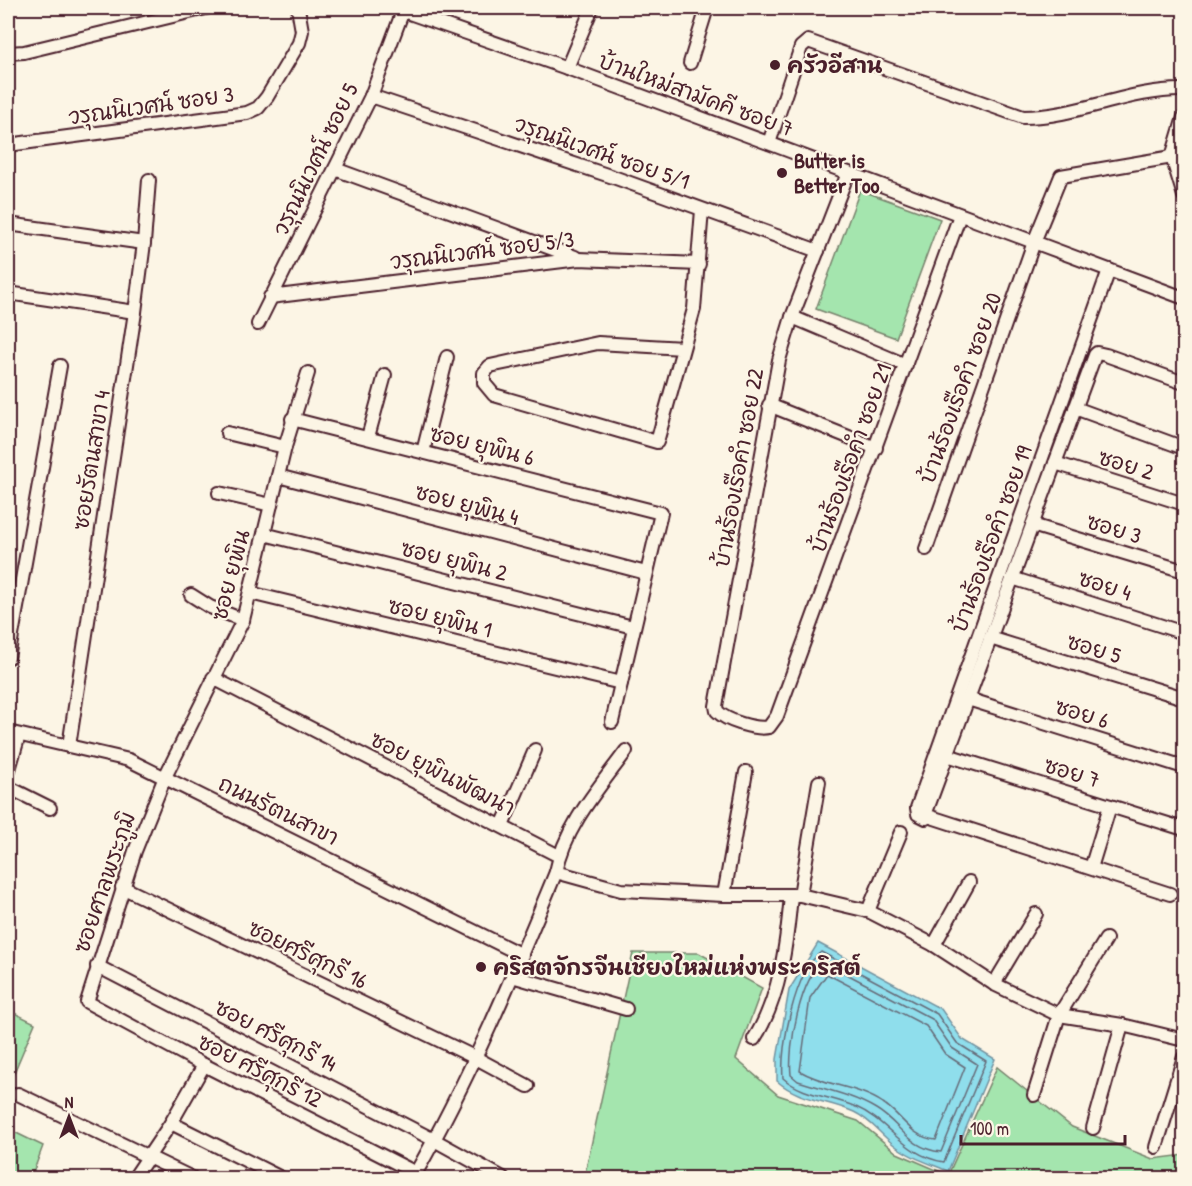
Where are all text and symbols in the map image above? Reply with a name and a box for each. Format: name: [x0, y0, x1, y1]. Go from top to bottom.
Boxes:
street label: บ้านใหม่สามัคคี ซอย 7: [594, 45, 798, 143]
place label: ครัวอีสาน: [787, 50, 883, 80]
marker: ครัวอีสาน: [768, 58, 782, 72]
street label: วรุณนิเวศน์ ซอย 5: [265, 78, 367, 241]
street label: วรุณนิเวศน์ ซอย 3: [67, 79, 236, 133]
street label: วรุณนิเวศน์ ซอย 5/1: [510, 108, 693, 198]
place label: Butter is Better Too: [794, 145, 879, 200]
marker: Butter is Better Too: [775, 166, 789, 180]
street label: วรุณนิเวศน์ ซอย 5/3: [388, 224, 576, 278]
street label: บ้านร้องเรือคำ ซอย 20: [911, 288, 1009, 488]
street label: บ้านร้องเรือคำ ซอย 21: [802, 359, 898, 557]
street label: บ้านร้องเรือคำ ซอย 22: [706, 365, 770, 570]
street label: ซอยรัตนสาขา 4: [65, 388, 117, 532]
street label: ซอย ยุพิน 6: [426, 418, 538, 474]
street label: บ้านร้องเรือคำ ซอย 19: [943, 441, 1039, 637]
street label: ซอย 2: [1095, 441, 1158, 487]
street label: ซอย ยุพิน 4: [411, 476, 522, 534]
street label: ซอย 3: [1083, 505, 1145, 551]
street label: ซอย ยุพิน: [203, 526, 259, 624]
street label: ซอย ยุพิน 2: [397, 532, 511, 590]
street label: ซอย 4: [1075, 562, 1135, 608]
street label: ซอย ยุพิน 1: [384, 590, 495, 646]
street label: ซอย 5: [1063, 626, 1125, 670]
street label: ซอย 6: [1051, 691, 1113, 735]
street label: ซอย ยุพินพัฒนา: [365, 724, 521, 824]
street label: ซอย 7: [1040, 749, 1104, 795]
street label: ถนนรัตนสาขา: [214, 768, 344, 852]
street label: ซอยศาลพระภูมิ: [66, 807, 144, 957]
street label: ซอยศรีศุกรี 16: [243, 912, 373, 998]
place label: คริสตจักรจีนเชียงใหม่แห่งพระคริสต์: [493, 952, 861, 982]
marker: คริสตจักรจีนเชียงใหม่แห่งพระคริสต์: [474, 960, 488, 974]
street label: ซอย ศรีศุกรี 14: [209, 991, 342, 1080]
street label: ซอย ศรีศุกรี 12: [192, 1026, 328, 1116]
north arrow: [39, 1087, 99, 1147]
text: N: [65, 1091, 74, 1113]
scale bar: [961, 1108, 1124, 1146]
text: 100 m: [970, 1116, 1009, 1141]

